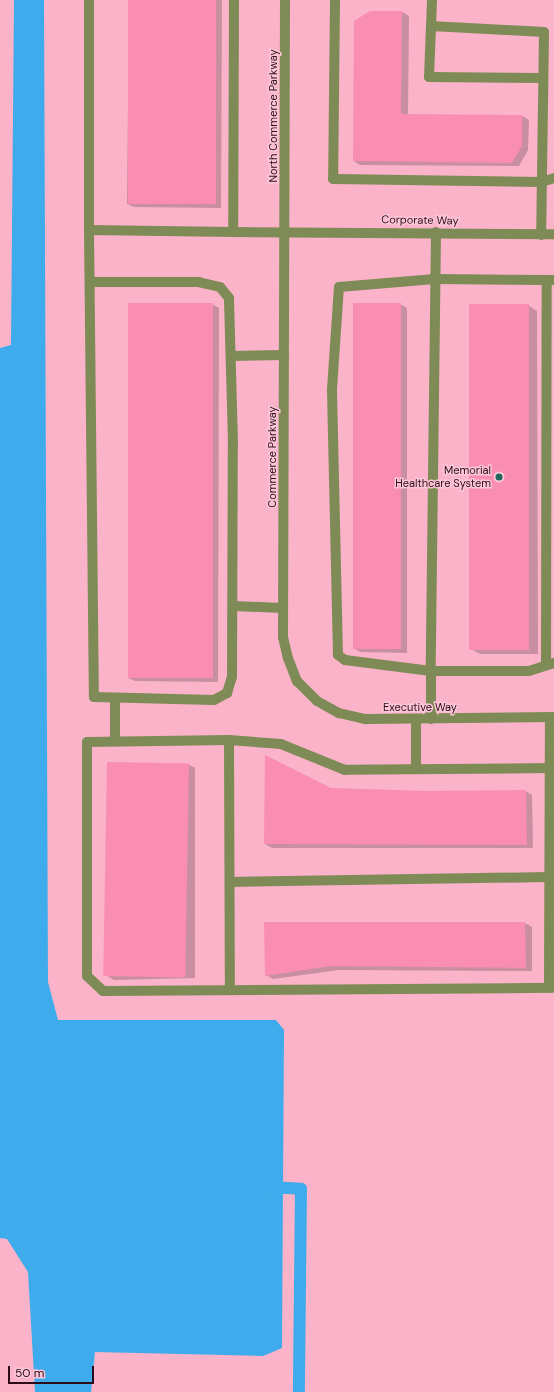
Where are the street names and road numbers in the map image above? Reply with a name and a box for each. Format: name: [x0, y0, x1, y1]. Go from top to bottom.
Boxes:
street label: North Commerce Parkway: [266, 49, 280, 183]
street label: Corporate Way: [381, 213, 459, 227]
street label: Commerce Parkway: [265, 406, 279, 508]
street label: Executive Way: [383, 700, 457, 714]

